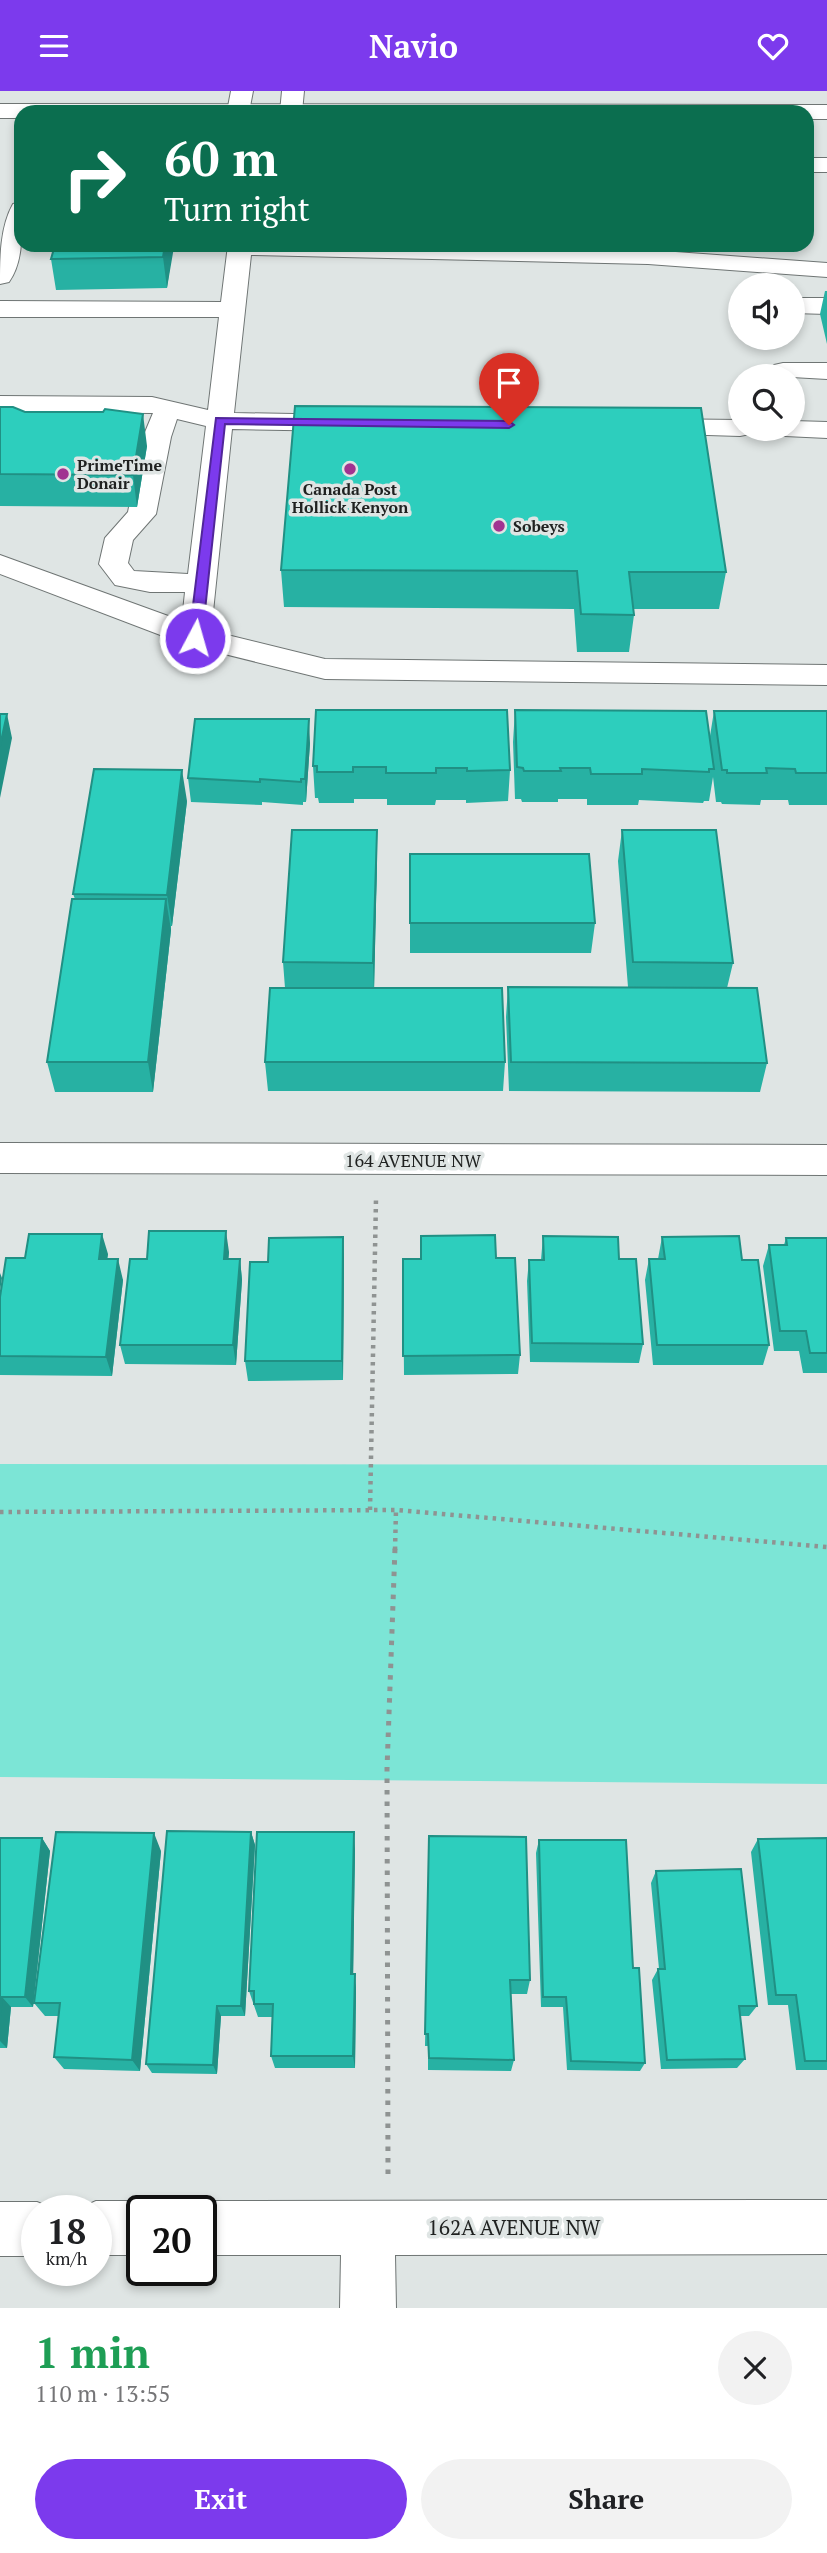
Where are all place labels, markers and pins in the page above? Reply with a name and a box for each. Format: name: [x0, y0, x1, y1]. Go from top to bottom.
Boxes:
pin: [479, 353, 539, 425]
place label: PrimeTime Donair: [77, 454, 162, 494]
marker: Canada Post Hollick Kenyon: [342, 461, 358, 477]
marker: PrimeTime Donair: [55, 466, 71, 482]
place label: Canada Post Hollick Kenyon: [292, 478, 409, 518]
place label: Sobeys: [513, 515, 565, 537]
marker: Sobeys: [491, 518, 507, 534]

